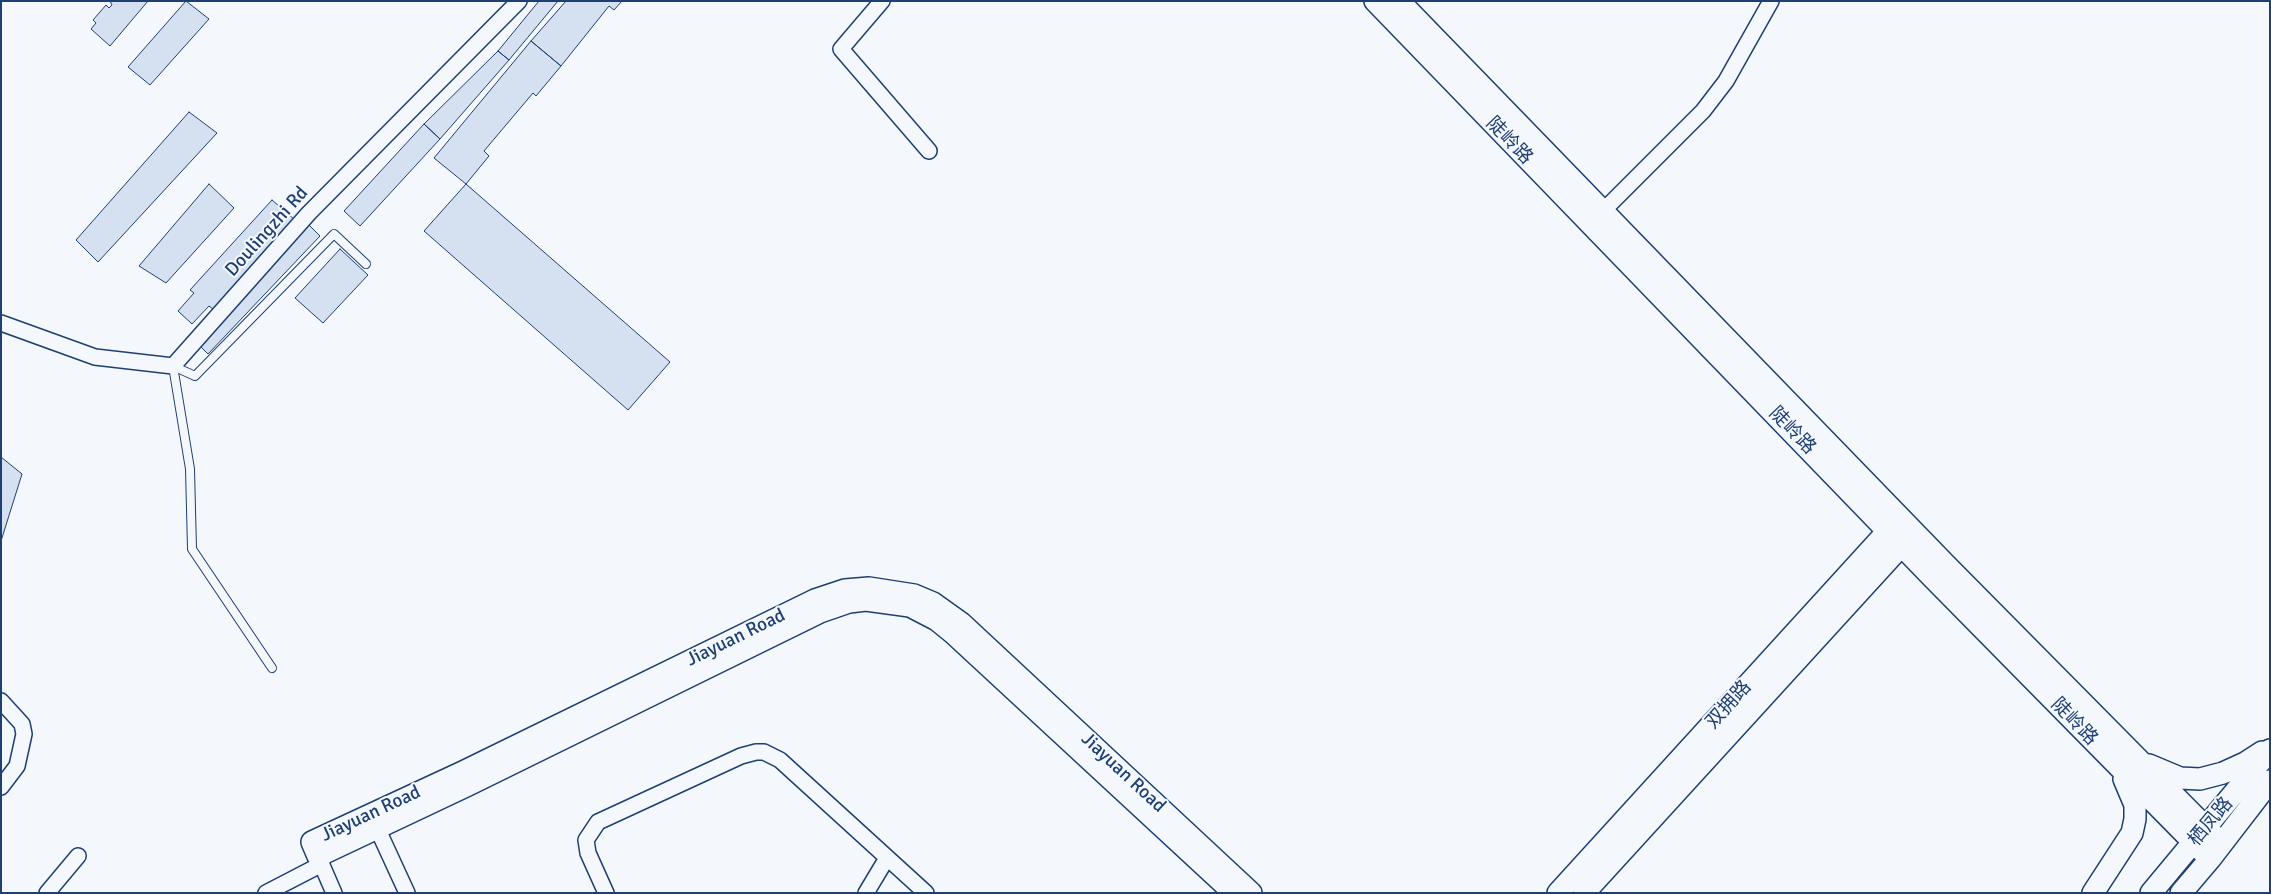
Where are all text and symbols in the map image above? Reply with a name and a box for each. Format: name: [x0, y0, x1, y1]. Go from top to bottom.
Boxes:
street label: 陡岭路: [1481, 113, 1537, 169]
street label: Doulingzhi Rd: [221, 182, 313, 282]
street label: 陡岭路: [1764, 403, 1820, 459]
street label: Jiayuan Road: [683, 604, 789, 672]
street label: 双拥路: [1701, 676, 1757, 734]
street label: 陡岭路: [2046, 694, 2102, 750]
street label: Jiayuan Road: [1076, 728, 1170, 818]
street label: Jiayuan Road: [318, 781, 424, 847]
street label: 栖凤路: [2184, 793, 2238, 851]

